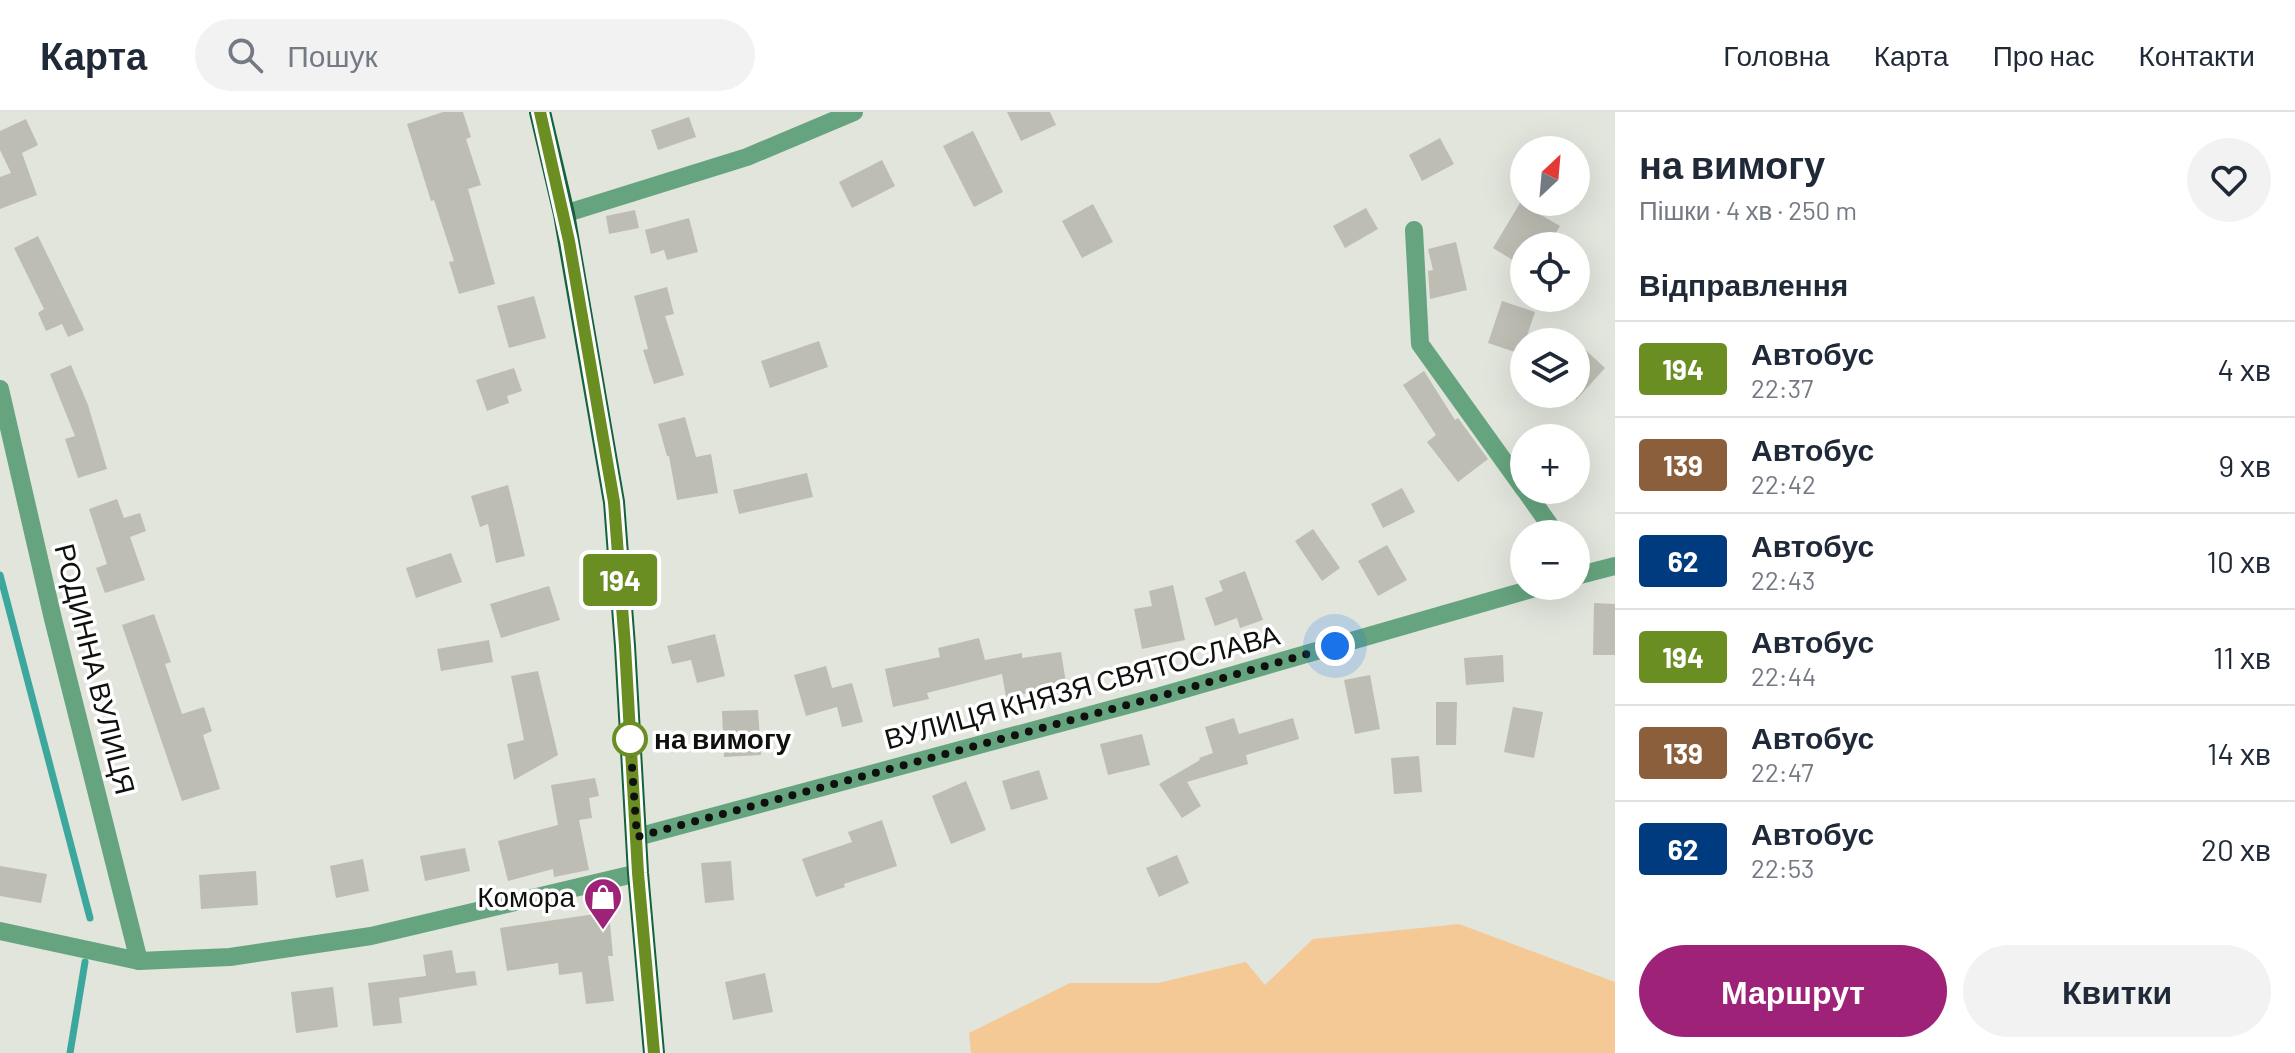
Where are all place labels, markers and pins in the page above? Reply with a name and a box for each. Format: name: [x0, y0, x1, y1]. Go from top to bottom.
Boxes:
place label: на вимогу: [654, 721, 792, 755]
marker: на вимогу: [613, 722, 647, 756]
shop icon: Комора: [582, 876, 624, 931]
place label: Комора: [477, 879, 575, 913]

